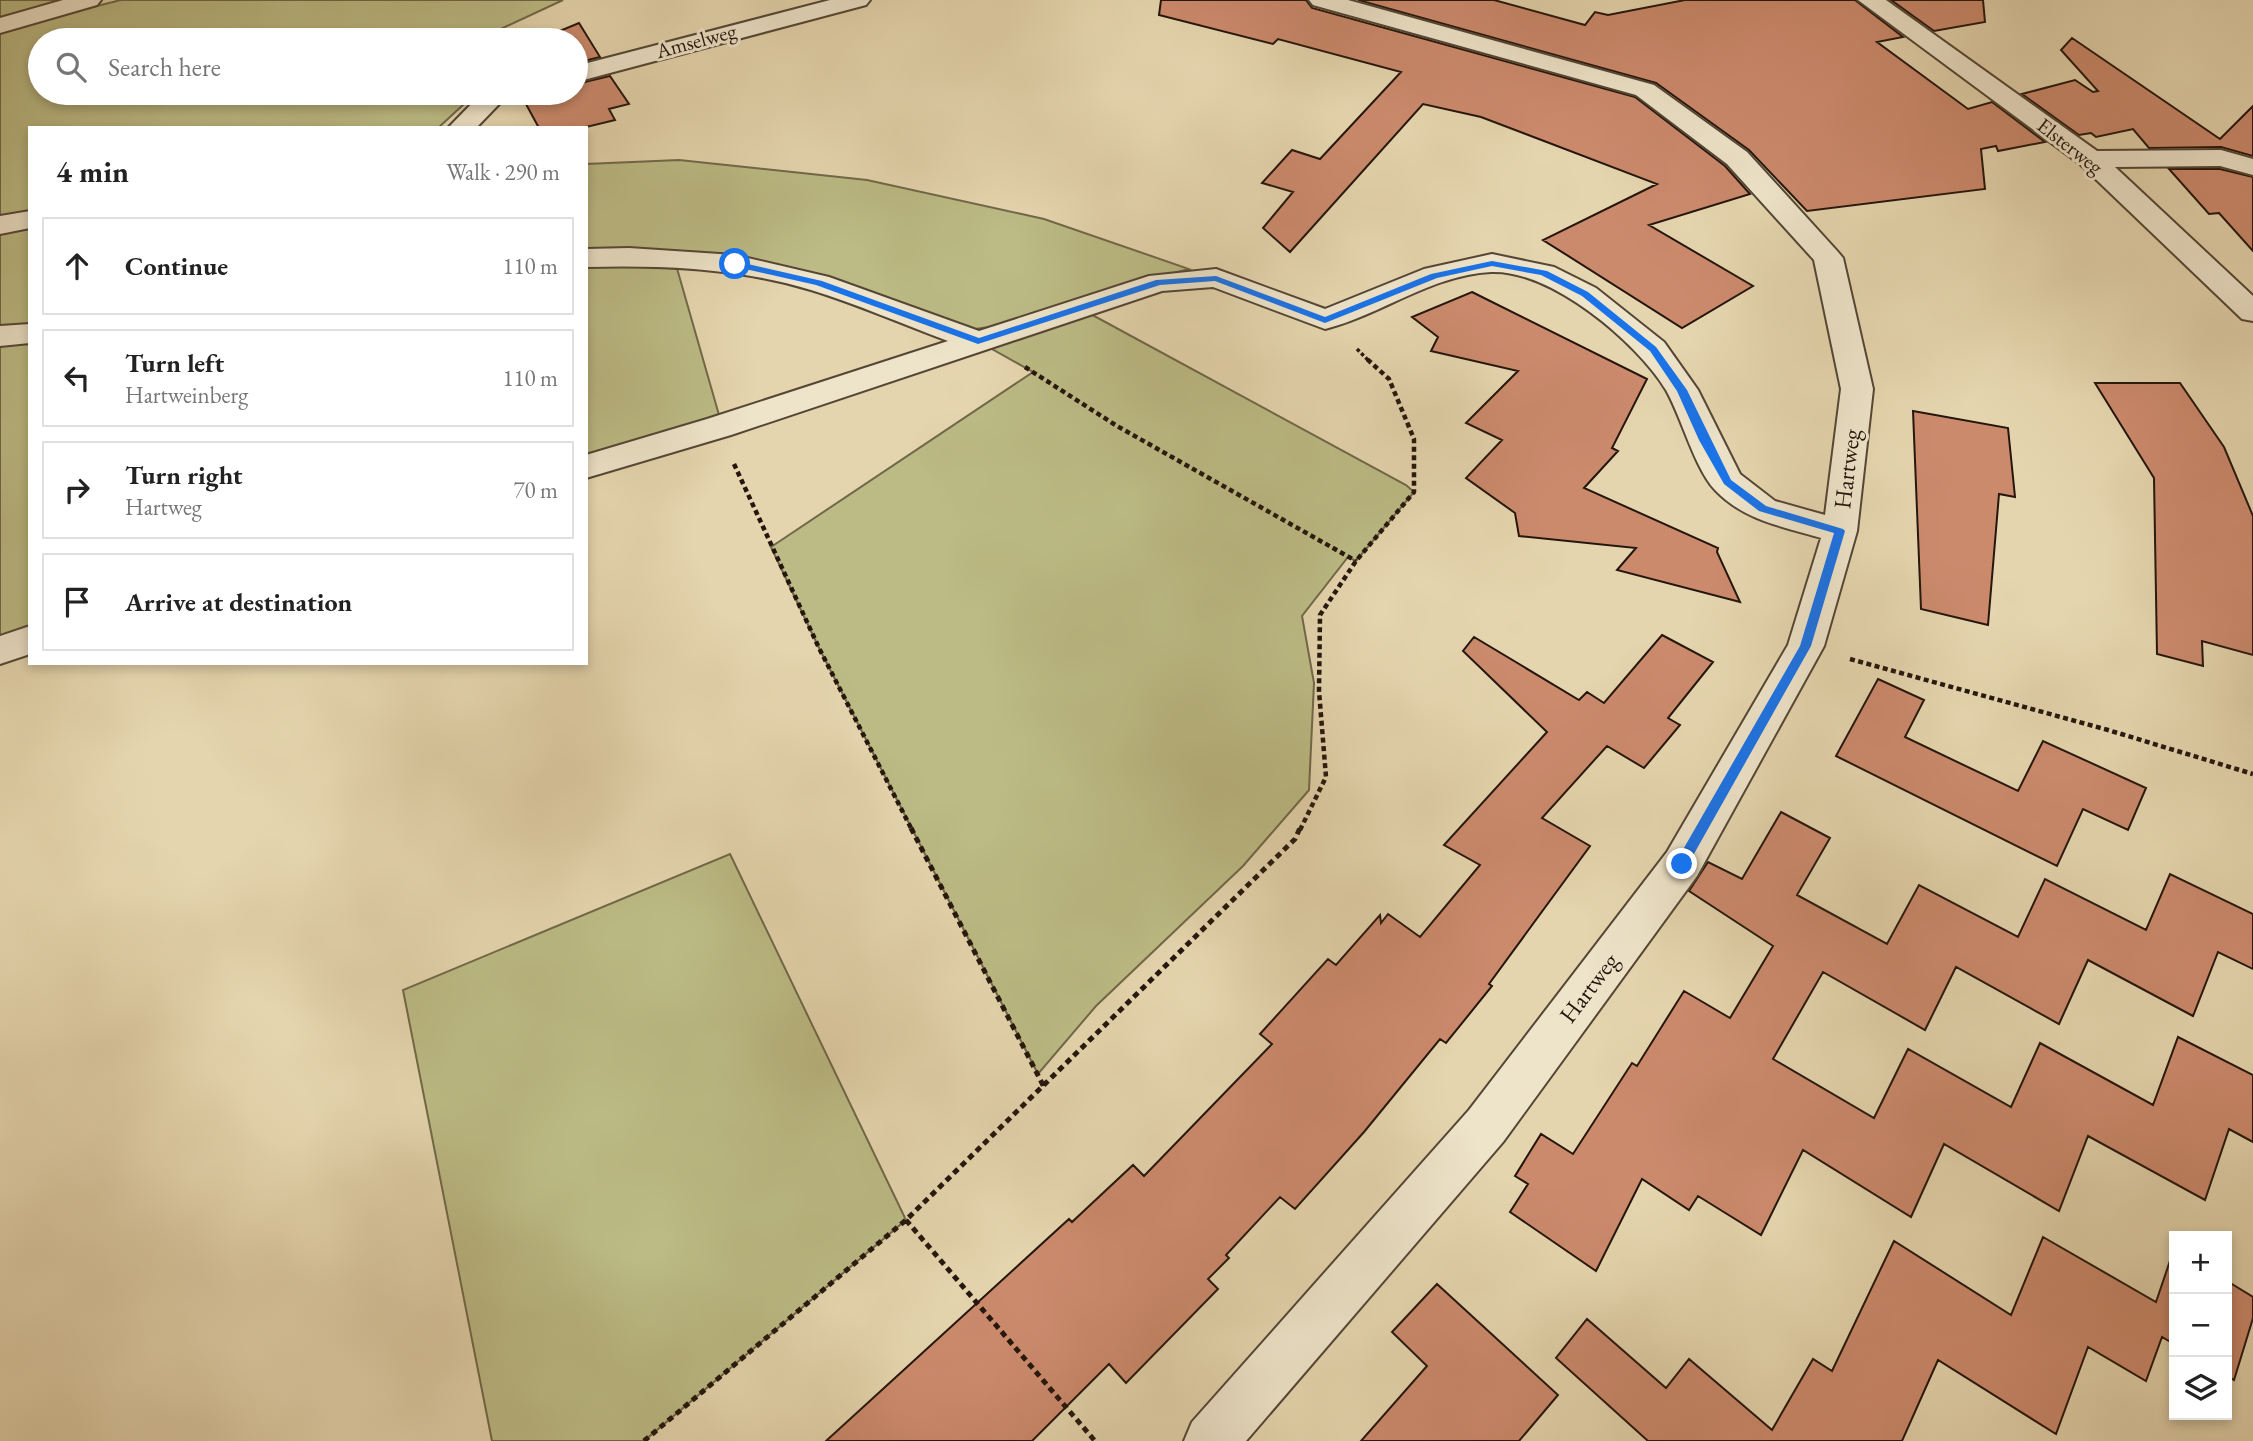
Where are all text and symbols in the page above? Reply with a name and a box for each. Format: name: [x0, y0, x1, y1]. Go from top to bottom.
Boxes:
street label: Amselweg: [652, 17, 740, 64]
search box: [28, 28, 588, 105]
icon: search: [52, 48, 90, 86]
text: Search here: [108, 50, 221, 84]
street label: Elsterweg: [2032, 111, 2109, 180]
text: 4 min: [56, 152, 129, 191]
text: Walk · 290 m: [446, 157, 560, 187]
icon: ahead: [58, 247, 96, 285]
route start: [719, 248, 750, 279]
text: Continue: [125, 249, 228, 283]
text: 110 m: [502, 251, 558, 281]
text: Turn left: [125, 346, 224, 380]
icon: left: [58, 359, 96, 397]
text: 110 m: [502, 363, 558, 393]
text: Hartweinberg: [125, 380, 248, 410]
street label: Hartweg: [1826, 427, 1867, 511]
text: Turn right: [125, 458, 243, 492]
icon: right: [58, 471, 96, 509]
text: 70 m: [513, 475, 558, 505]
text: Hartweg: [125, 492, 202, 522]
icon: arrive: [58, 583, 96, 621]
text: Arrive at destination: [125, 585, 352, 619]
route end: [1666, 848, 1697, 879]
street label: Hartweg: [1552, 946, 1625, 1029]
map controls: [2169, 1231, 2232, 1420]
button: +: [2169, 1231, 2232, 1294]
button: −: [2169, 1294, 2232, 1357]
button: layers: [2169, 1357, 2232, 1420]

